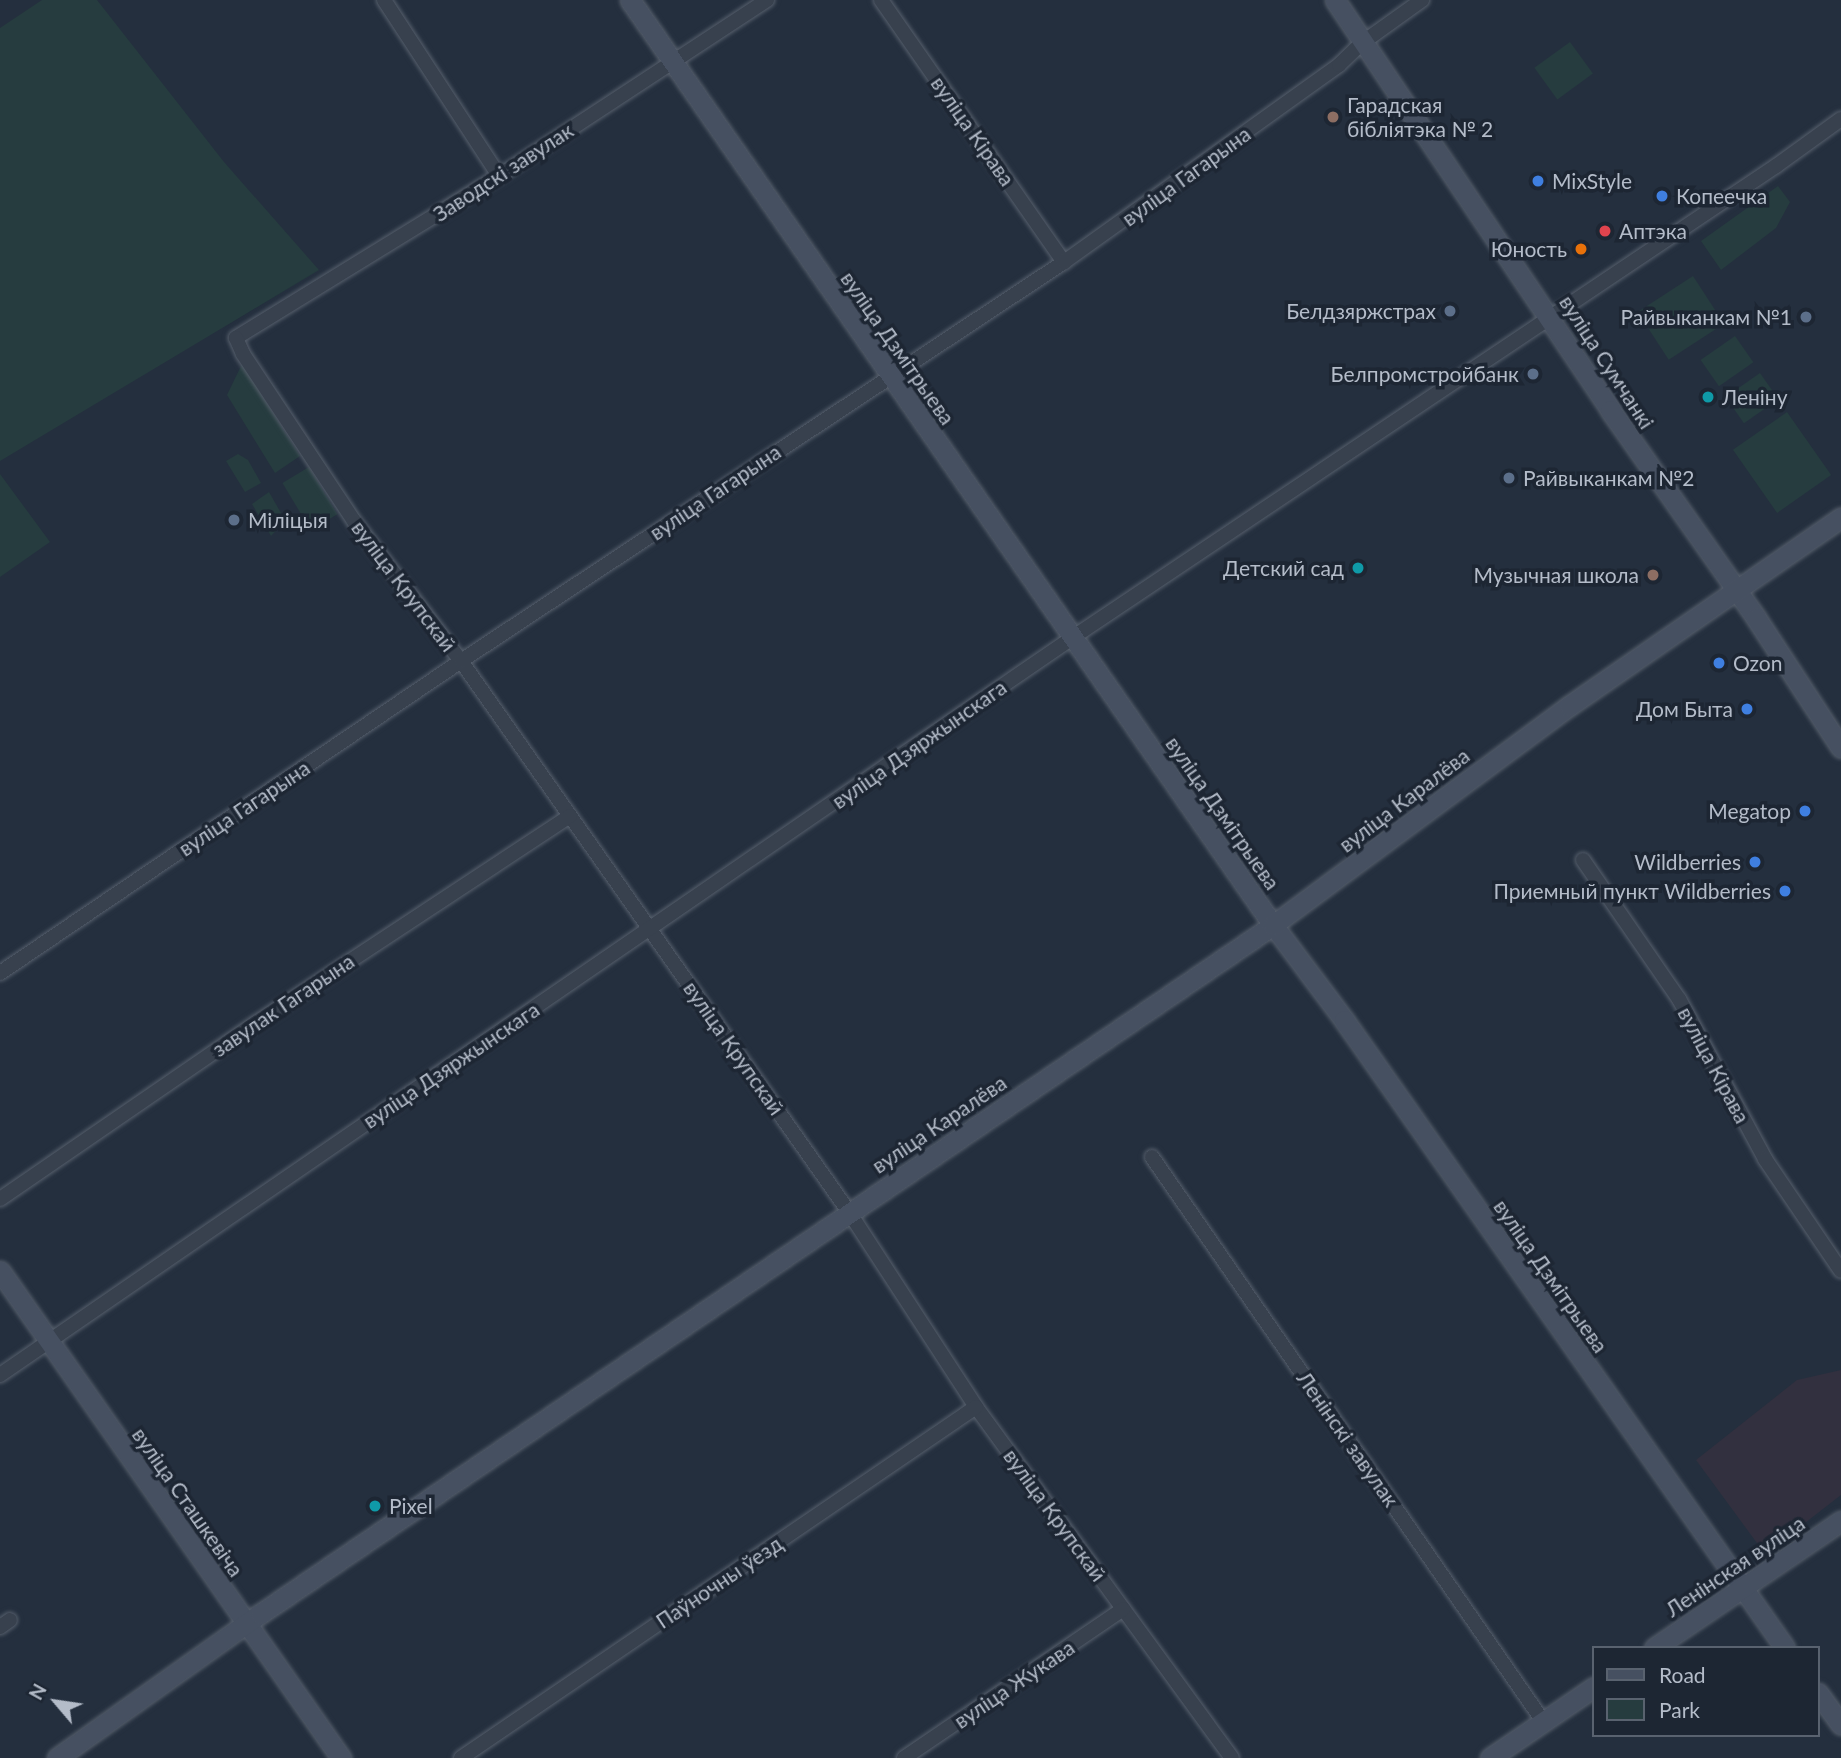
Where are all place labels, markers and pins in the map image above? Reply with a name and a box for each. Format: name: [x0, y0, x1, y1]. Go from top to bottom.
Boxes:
place label: Гарадская бібліятэка № 2: [1347, 92, 1493, 142]
marker: Гарадская бібліятэка № 2: [1325, 109, 1341, 125]
place label: MixStyle: [1552, 168, 1632, 194]
marker: MixStyle: [1530, 173, 1546, 189]
place label: Копеечка: [1676, 183, 1767, 209]
marker: Копеечка: [1654, 188, 1670, 204]
place label: Аптэка: [1619, 218, 1687, 244]
marker: Аптэка: [1597, 223, 1613, 239]
place label: Юность: [1491, 236, 1567, 262]
marker: Юность: [1573, 241, 1589, 257]
place label: Белдзяржстрах: [1286, 298, 1436, 324]
marker: Белдзяржстрах: [1442, 303, 1458, 319]
place label: Райвыканкам №1: [1621, 304, 1792, 330]
marker: Райвыканкам №1: [1798, 309, 1814, 325]
place label: Белпромстройбанк: [1331, 361, 1519, 387]
marker: Белпромстройбанк: [1525, 366, 1541, 382]
place label: Леніну: [1722, 384, 1788, 410]
marker: Леніну: [1700, 389, 1716, 405]
place label: Райвыканкам №2: [1523, 465, 1694, 491]
marker: Райвыканкам №2: [1501, 470, 1517, 486]
place label: Міліцыя: [248, 507, 328, 533]
marker: Міліцыя: [226, 512, 242, 528]
place label: Детский сад: [1223, 555, 1344, 581]
marker: Детский сад: [1350, 560, 1366, 576]
place label: Музычная школа: [1474, 562, 1639, 588]
marker: Музычная школа: [1645, 567, 1661, 583]
place label: Ozon: [1733, 650, 1782, 676]
marker: Ozon: [1711, 655, 1727, 671]
place label: Дом Быта: [1636, 696, 1733, 722]
marker: Дом Быта: [1739, 701, 1755, 717]
place label: Megatop: [1708, 798, 1791, 824]
marker: Megatop: [1797, 803, 1813, 819]
place label: Wildberries: [1634, 849, 1741, 875]
marker: Wildberries: [1747, 854, 1763, 870]
place label: Приемный пункт Wildberries: [1493, 878, 1771, 904]
marker: Приемный пункт Wildberries: [1777, 883, 1793, 899]
place label: Pixel: [389, 1493, 433, 1519]
marker: Pixel: [367, 1498, 383, 1514]

